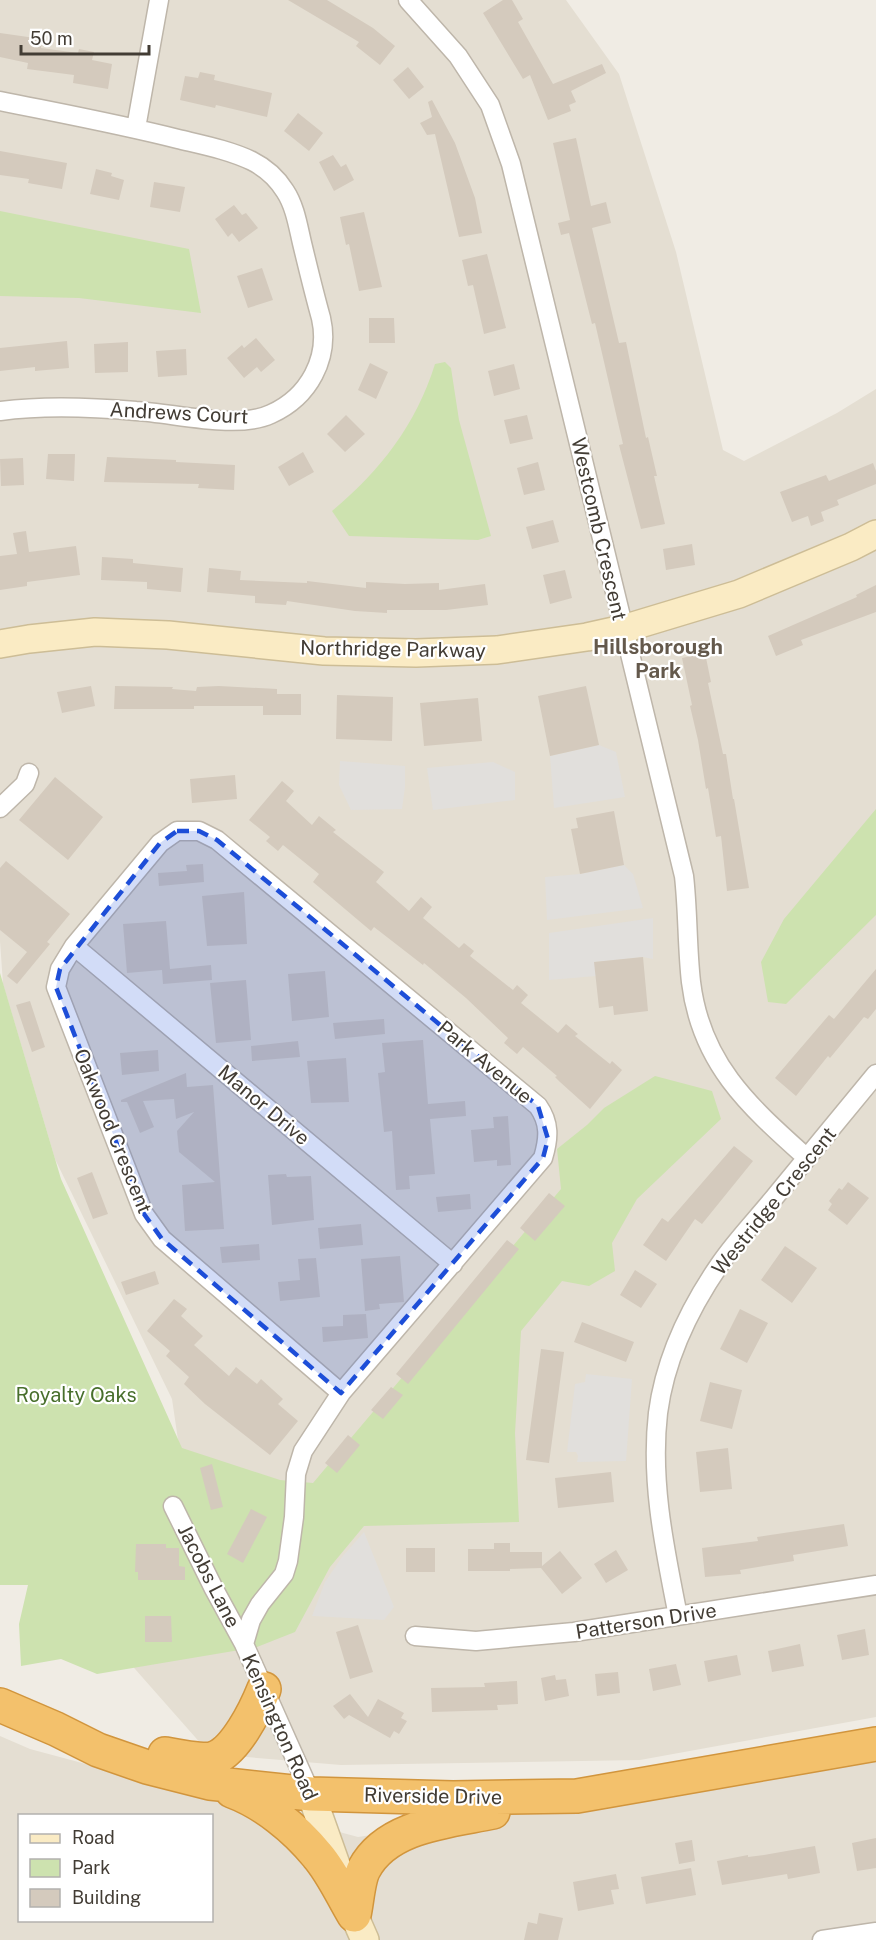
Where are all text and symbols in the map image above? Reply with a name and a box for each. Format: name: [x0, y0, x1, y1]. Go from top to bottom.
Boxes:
scale bar: [21, 18, 148, 56]
text: 50 m: [30, 28, 73, 49]
street label: Andrews Court: [109, 397, 249, 429]
street label: Westcomb Crescent: [566, 435, 632, 623]
district label: Hillsborough Park: [593, 634, 723, 683]
street label: Northridge Parkway: [300, 635, 486, 663]
street label: Park Avenue: [433, 1015, 537, 1109]
street label: Oakwood Crescent: [69, 1045, 157, 1217]
street label: Manor Drive: [213, 1060, 315, 1150]
street label: Westridge Crescent: [707, 1122, 841, 1280]
park label: Royalty Oaks: [15, 1383, 137, 1407]
street label: Jacobs Lane: [173, 1520, 245, 1632]
street label: Patterson Drive: [574, 1598, 718, 1644]
street label: Kensington Road: [237, 1650, 323, 1804]
street label: Riverside Drive: [364, 1783, 502, 1809]
legend: [18, 1814, 213, 1922]
text: Road: [72, 1827, 115, 1848]
text: Park: [72, 1857, 110, 1878]
text: Building: [72, 1887, 141, 1908]

